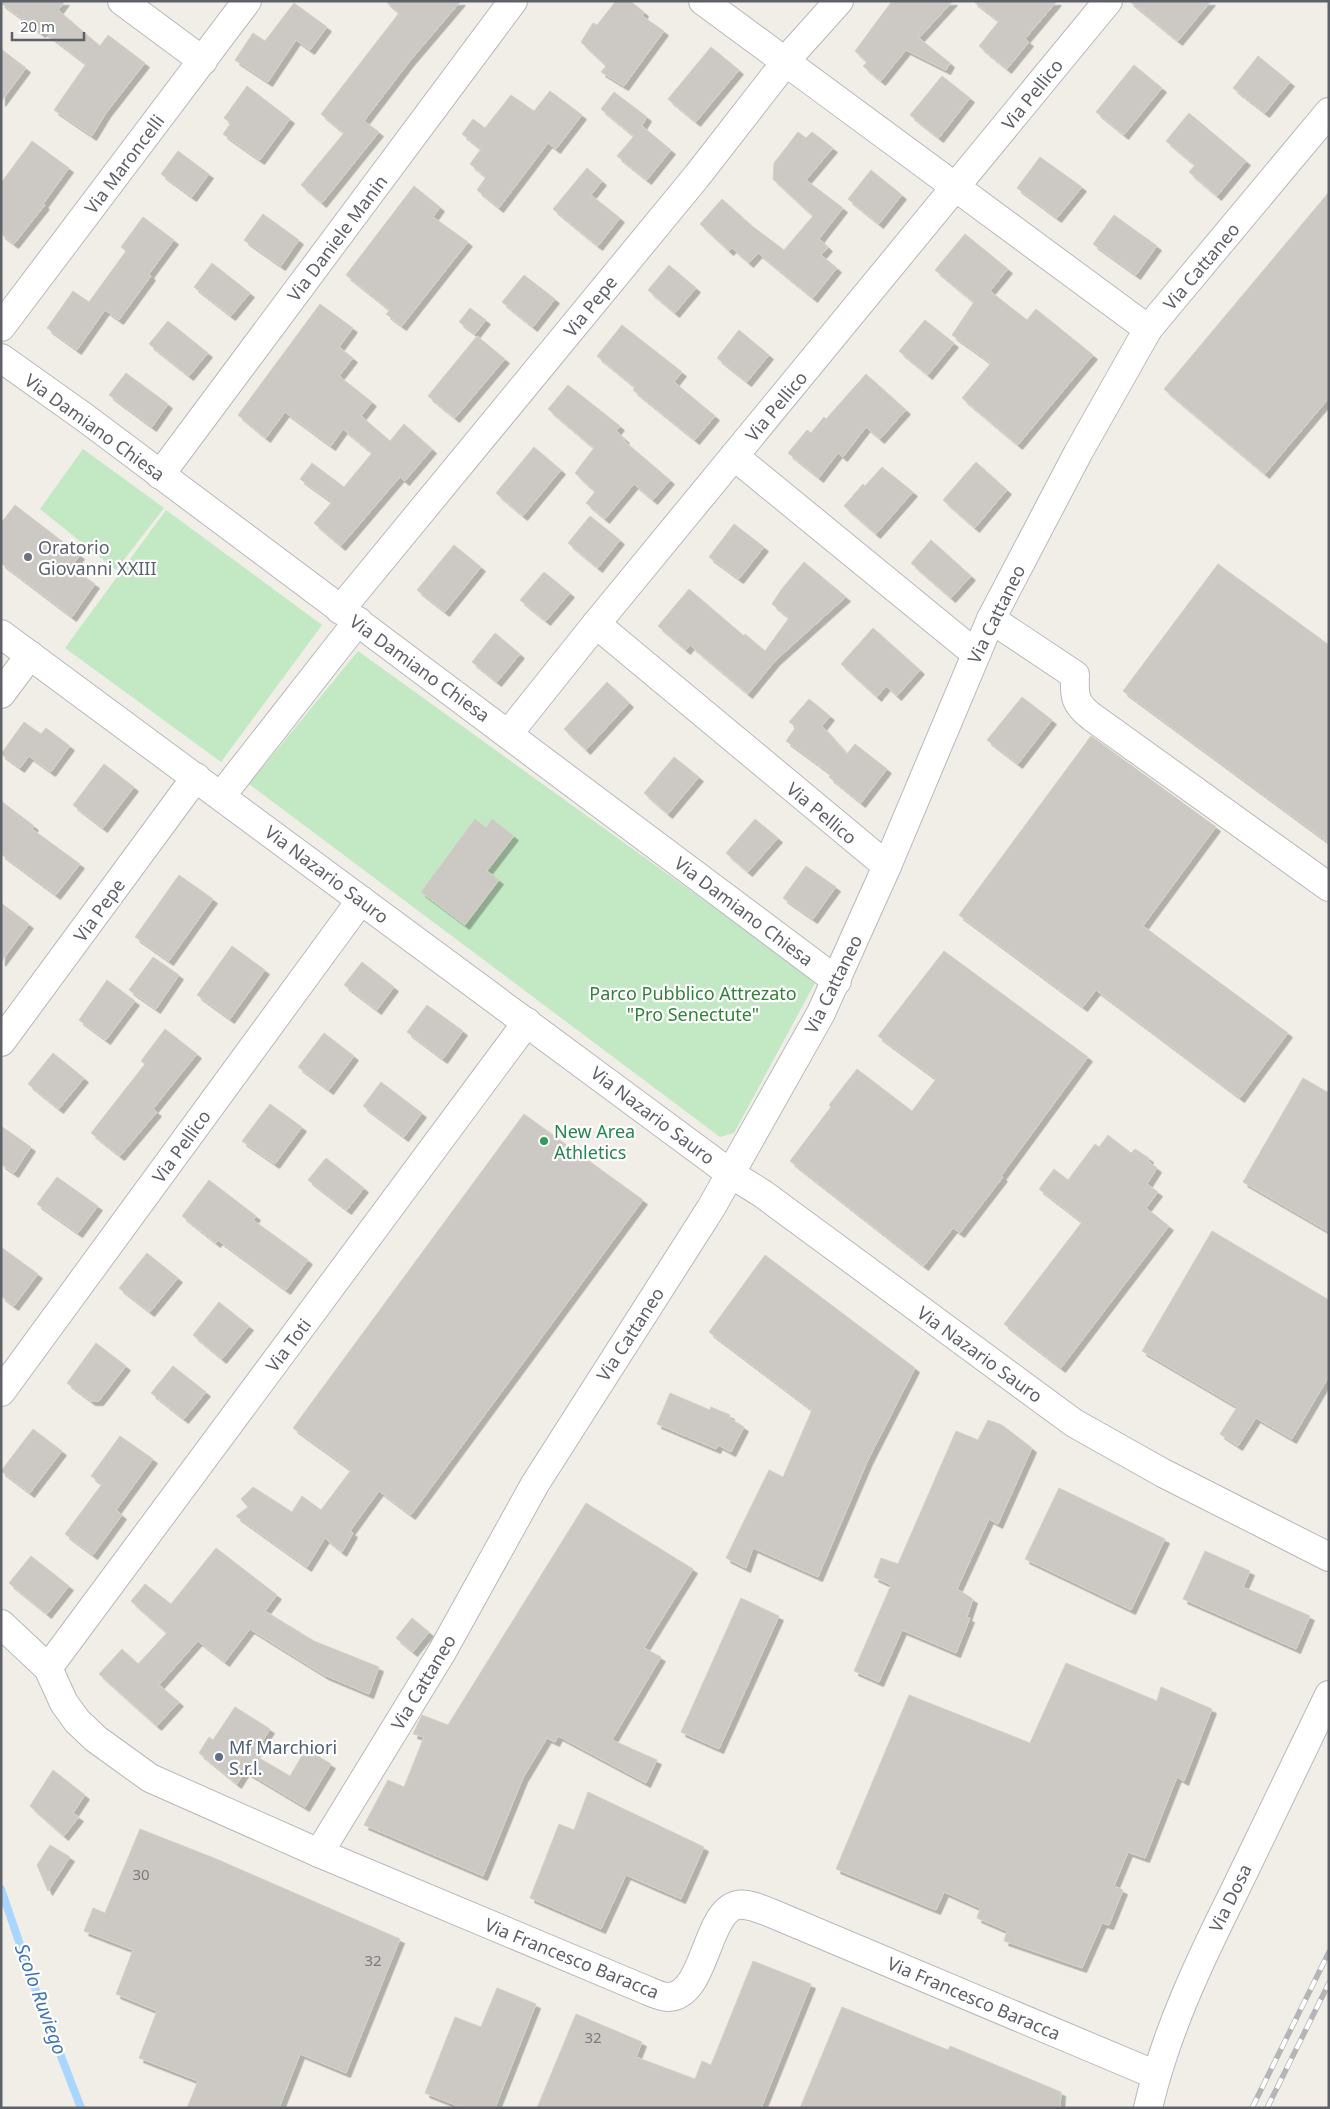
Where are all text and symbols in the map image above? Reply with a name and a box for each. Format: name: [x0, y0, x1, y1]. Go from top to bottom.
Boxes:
scale bar: [12, 10, 85, 42]
text: 20 m: [20, 16, 55, 36]
street label: Via Pellico: [996, 54, 1068, 134]
street label: Via Maroncelli: [79, 109, 169, 219]
street label: Via Daniele Manin: [282, 170, 392, 306]
street label: Via Cattaneo: [1157, 217, 1245, 315]
street label: Via Pepe: [558, 270, 622, 342]
street label: Via Pellico: [740, 366, 812, 446]
street label: Via Damiano Chiesa: [20, 368, 170, 486]
place label: Oratorio Giovanni XXIII: [38, 535, 157, 580]
marker: Oratorio Giovanni XXIII: [22, 551, 34, 563]
street label: Via Cattaneo: [962, 561, 1030, 667]
street label: Via Damiano Chiesa: [345, 609, 495, 727]
street label: Via Pellico: [782, 777, 862, 849]
street label: Via Nazario Sauro: [260, 819, 394, 929]
street label: Via Damiano Chiesa: [670, 851, 818, 971]
street label: Via Pepe: [68, 874, 130, 946]
street label: Via Cattaneo: [799, 931, 867, 1037]
park label: Parco Pubblico Attrezato "Pro Senectute": [589, 981, 797, 1026]
street label: Via Nazario Sauro: [586, 1060, 720, 1170]
street label: Via Pellico: [146, 1105, 216, 1187]
place label: New Area Athletics: [554, 1119, 635, 1164]
marker: New Area Athletics: [538, 1135, 550, 1147]
street label: Via Cattaneo: [591, 1283, 669, 1385]
street label: Via Nazario Sauro: [913, 1300, 1047, 1408]
street label: Via Toti: [260, 1313, 316, 1377]
street label: Via Cattaneo: [385, 1630, 461, 1734]
place label: Mf Marchiori S.r.l.: [229, 1735, 337, 1780]
marker: Mf Marchiori S.r.l.: [213, 1751, 225, 1763]
street label: Via Dosa: [1203, 1860, 1257, 1936]
house number: 30: [132, 1864, 150, 1884]
street label: Via Francesco Baracca: [481, 1912, 663, 2004]
water label: Scolo Ruviego: [9, 1940, 73, 2058]
house number: 32: [364, 1950, 382, 1970]
street label: Via Francesco Baracca: [884, 1951, 1064, 2045]
house number: 32: [584, 2027, 602, 2047]

